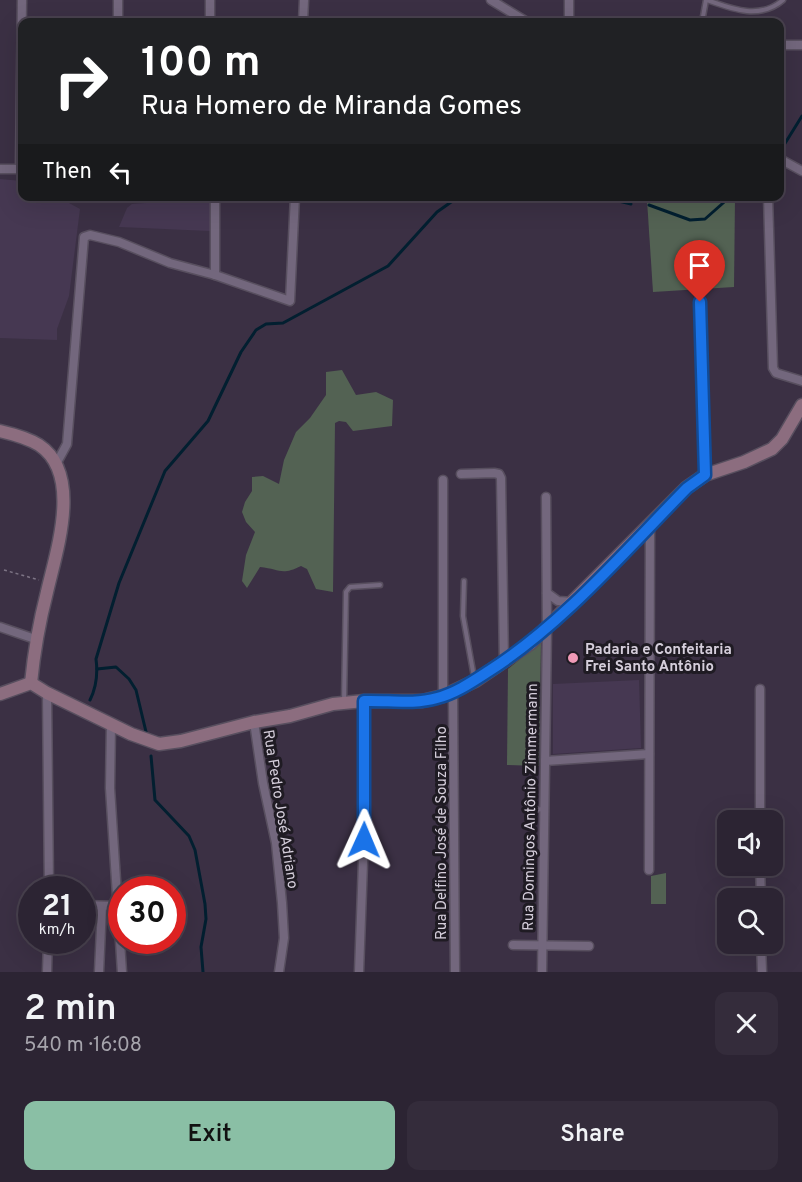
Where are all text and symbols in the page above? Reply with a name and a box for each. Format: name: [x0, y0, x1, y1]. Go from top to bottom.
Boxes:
text: 100 m: [141, 38, 260, 91]
icon: right: [42, 42, 120, 120]
text: Rua Homero de Miranda Gomes: [141, 90, 522, 124]
icon: left: [104, 156, 137, 189]
text: Then: [42, 159, 92, 186]
pin: [674, 240, 725, 302]
icon: arrive: [683, 249, 716, 282]
place label: Padaria e Confeitaria Frei Santo Antônio: [585, 641, 732, 677]
marker: Padaria e Confeitaria Frei Santo Antônio: [566, 651, 580, 665]
street label: Rua Domingos Antônio Zimmermann: [520, 683, 543, 931]
street label: Rua Delfino José de Souza Filho: [433, 726, 452, 940]
street label: Rua Pedro José Adriano: [258, 728, 301, 890]
position arrow: [332, 808, 396, 872]
map controls: [717, 810, 783, 954]
button: sound: [717, 810, 783, 876]
speed limit sign: 30: [108, 876, 186, 954]
button: search: [717, 888, 783, 954]
text: 21: [42, 889, 72, 926]
text: km/h: [39, 921, 75, 940]
text: 2 min: [24, 987, 117, 1033]
button: close: [715, 992, 778, 1055]
text: 540 m · 16:08: [24, 1033, 142, 1059]
button: Exit: [24, 1101, 395, 1170]
button: Share: [407, 1101, 778, 1170]

